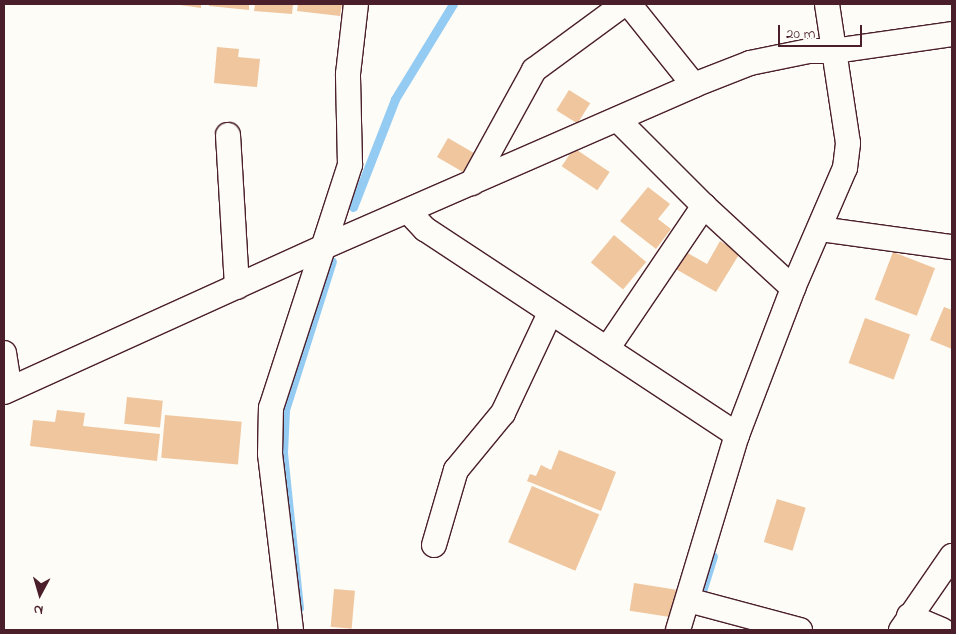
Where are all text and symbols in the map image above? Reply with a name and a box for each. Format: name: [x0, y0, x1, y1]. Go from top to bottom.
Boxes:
scale bar: [781, 15, 865, 47]
text: 20 m: [786, 23, 815, 45]
north arrow: [15, 569, 65, 619]
text: N: [33, 598, 44, 620]

